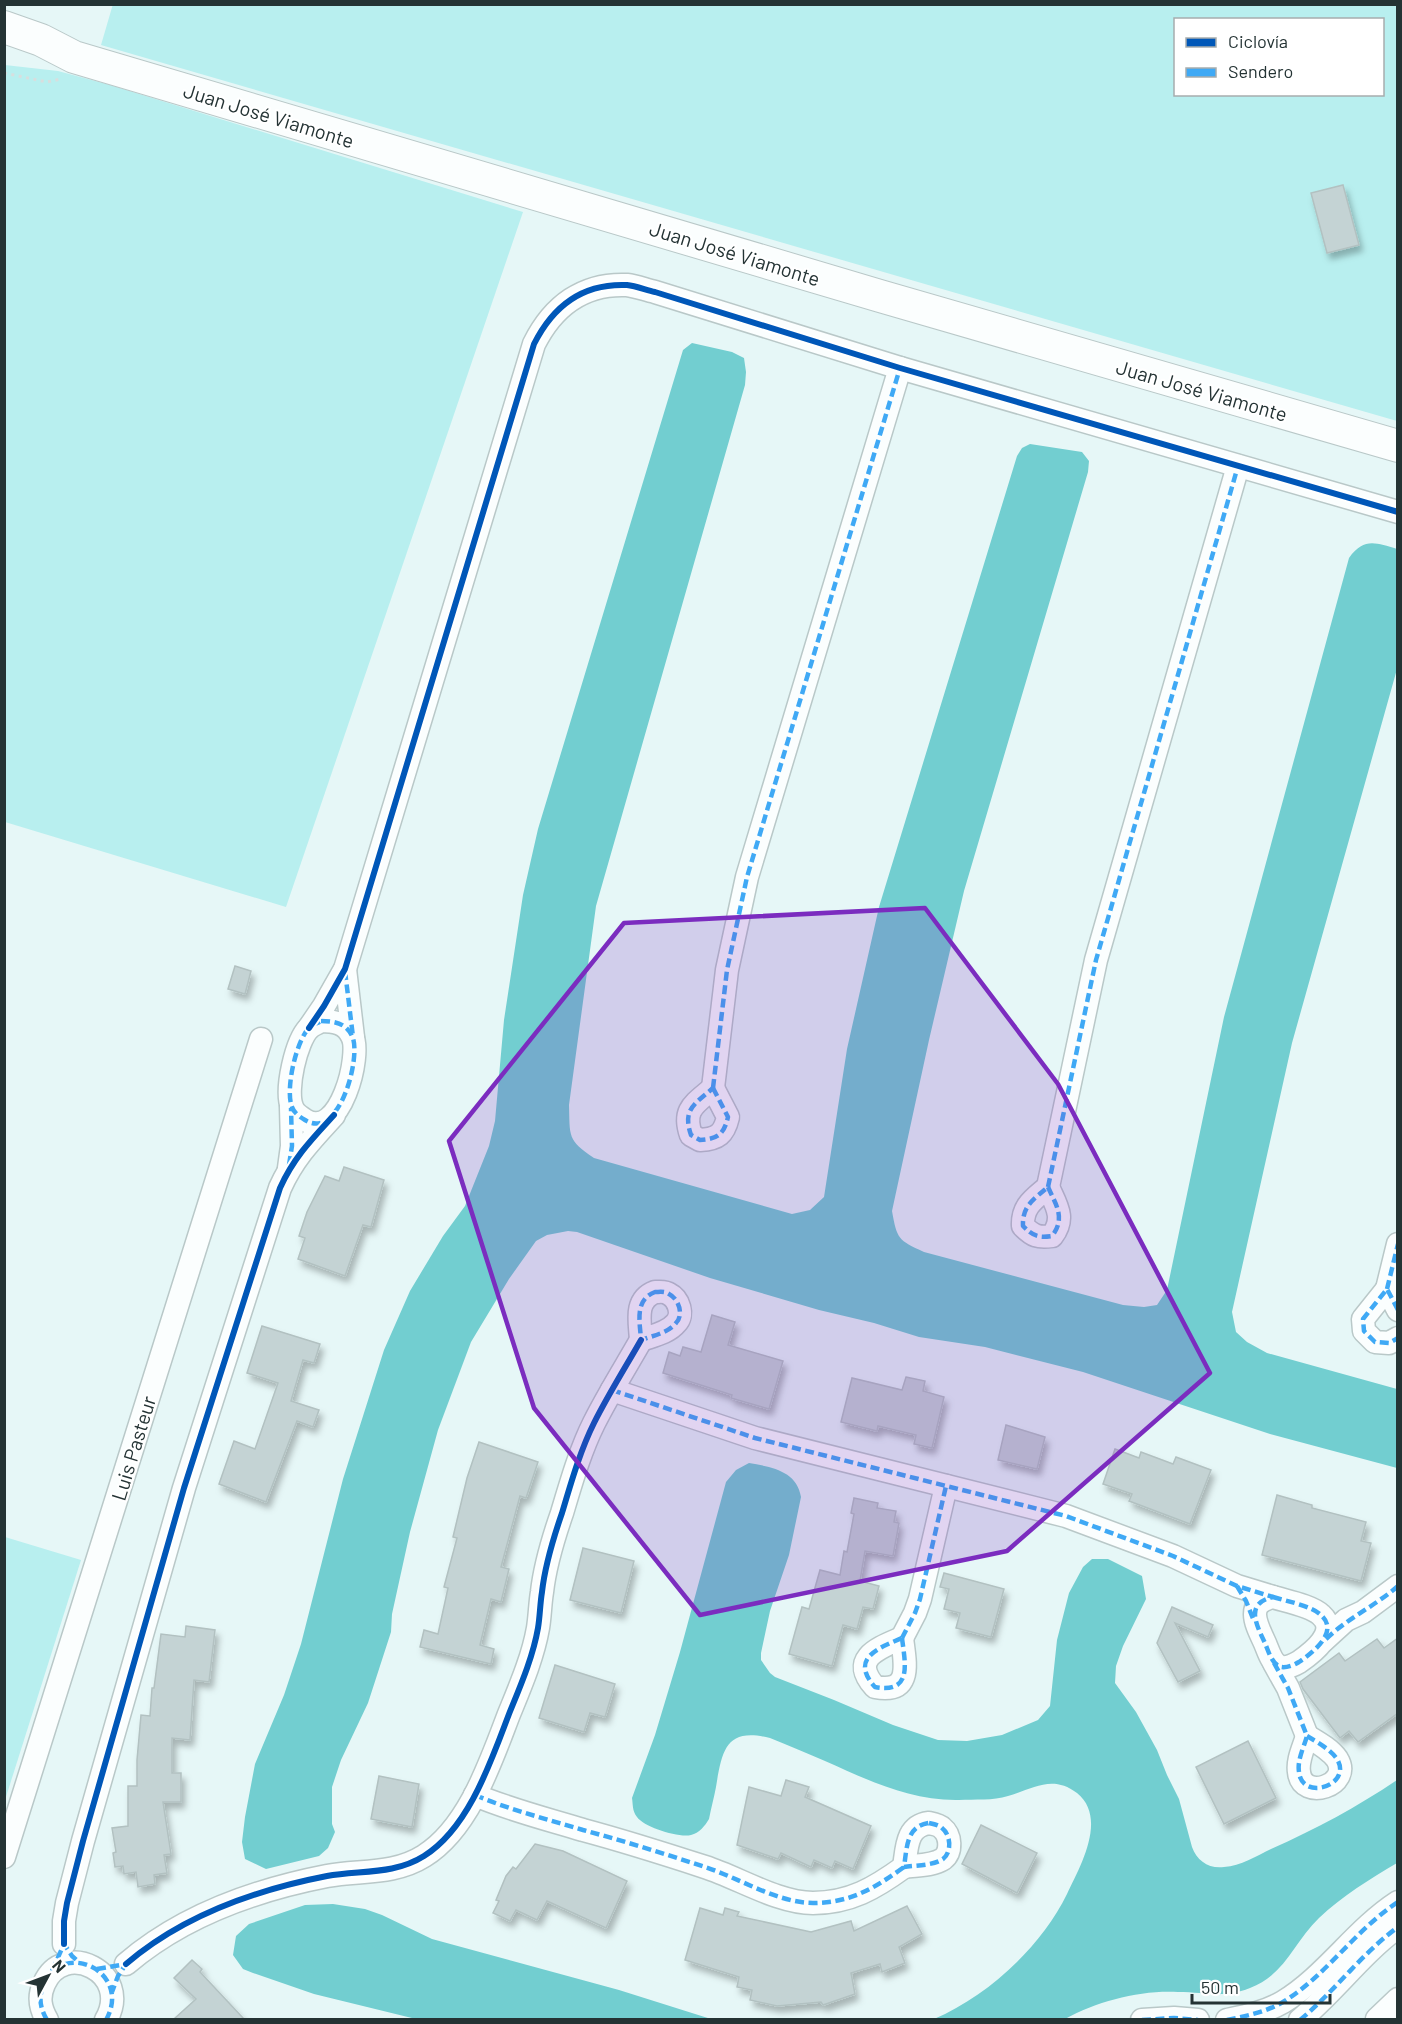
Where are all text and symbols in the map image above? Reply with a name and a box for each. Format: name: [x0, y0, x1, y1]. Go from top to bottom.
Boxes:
legend: [1174, 18, 1384, 96]
text: Ciclovía: [1228, 30, 1288, 52]
text: Sendero: [1228, 60, 1293, 82]
street label: Juan José Viamonte: [181, 78, 357, 152]
street label: Juan José Viamonte: [647, 216, 823, 290]
street label: Juan José Viamonte: [1114, 354, 1290, 426]
street label: Luis Pasteur: [106, 1393, 160, 1503]
north arrow: [18, 1946, 78, 2006]
text: N: [49, 1956, 70, 1976]
scale bar: [1192, 1967, 1330, 2005]
text: 50 m: [1201, 1976, 1239, 1998]

